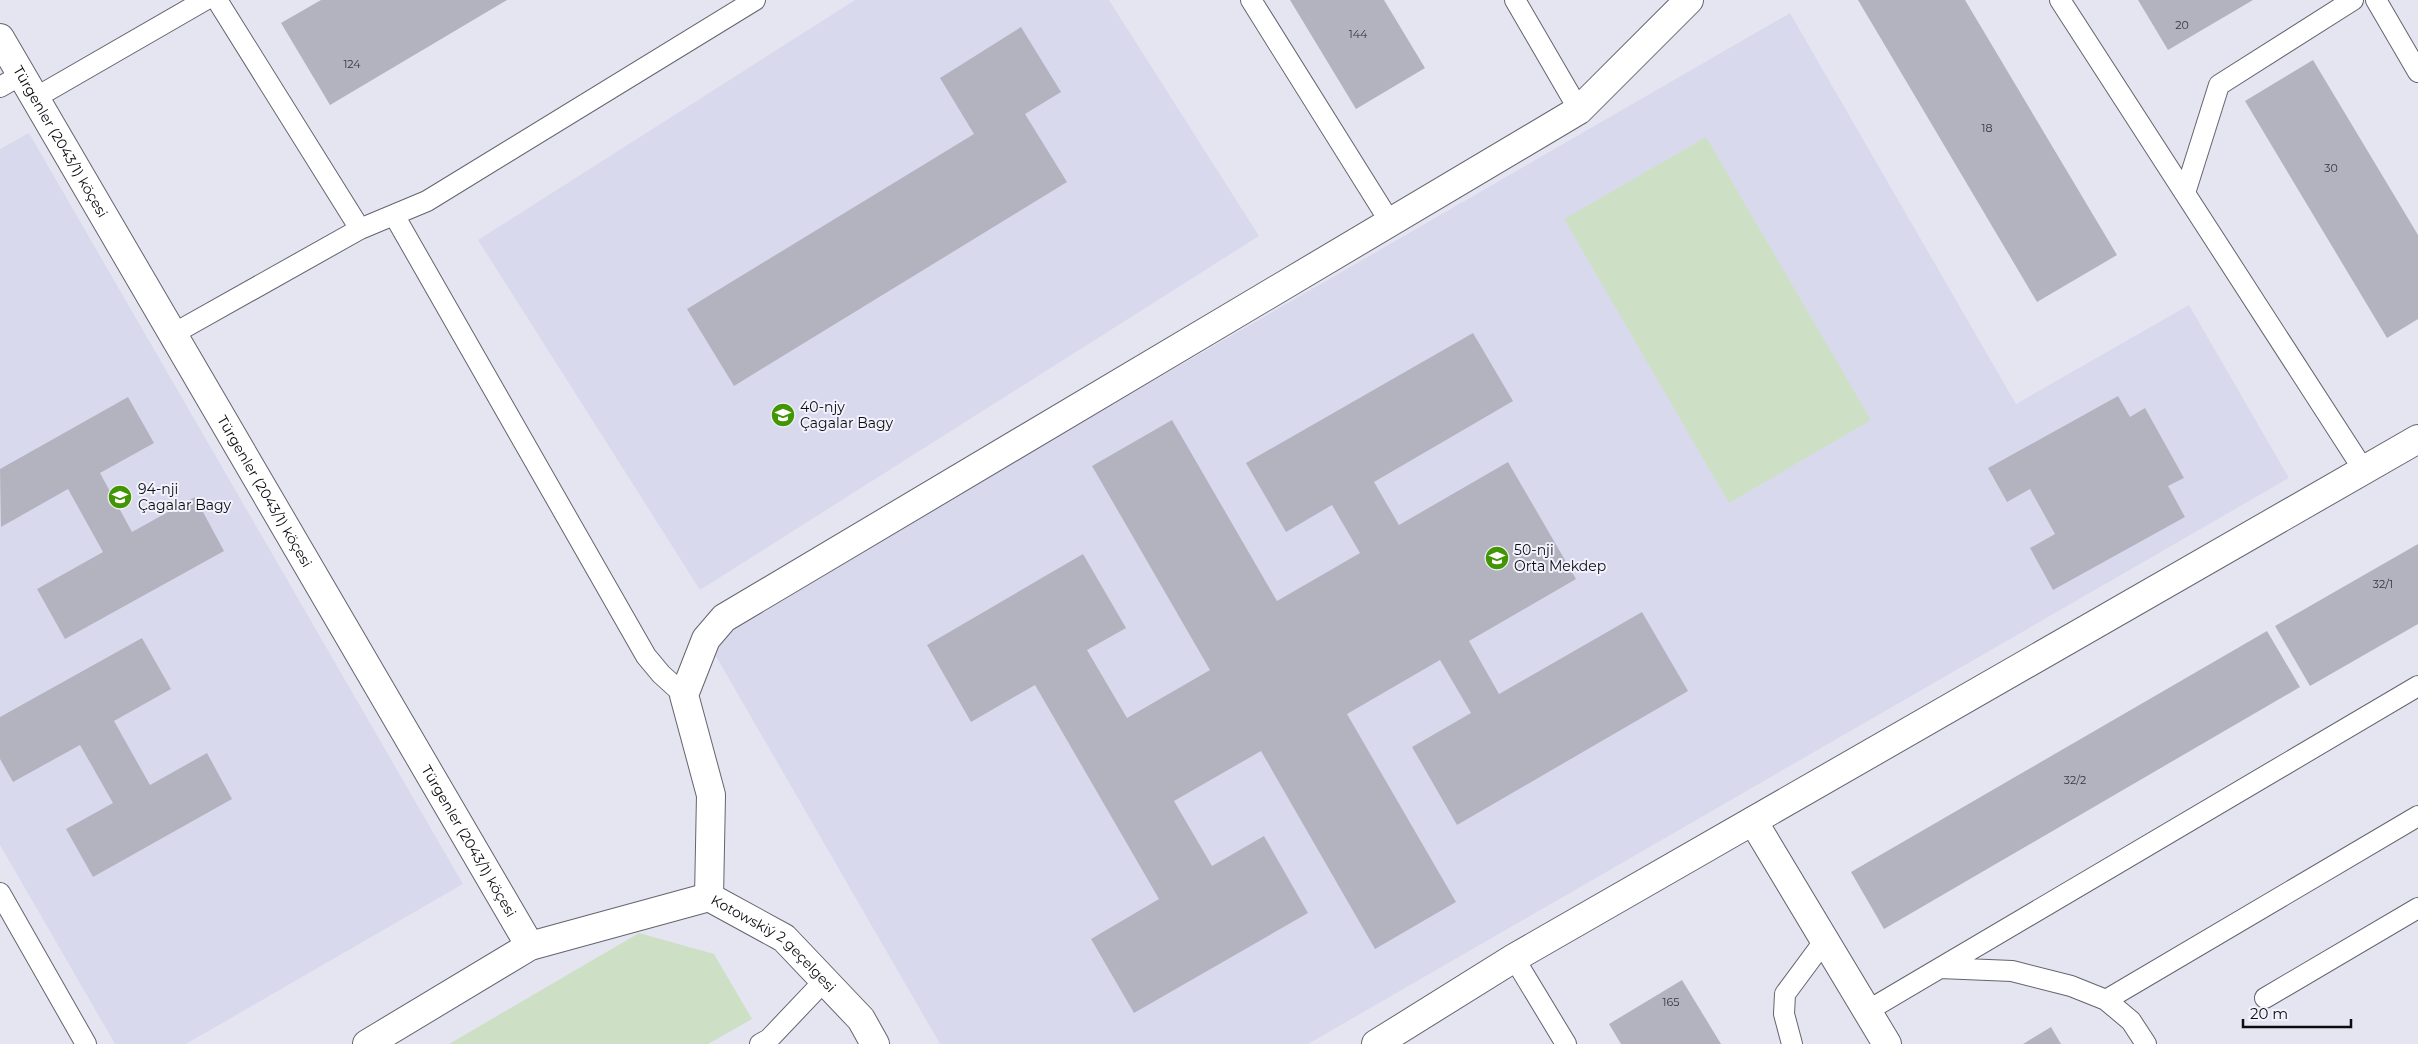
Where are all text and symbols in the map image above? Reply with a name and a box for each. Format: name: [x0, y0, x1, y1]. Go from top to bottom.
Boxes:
house number: 20: [2175, 18, 2189, 32]
house number: 144: [1349, 27, 1368, 41]
house number: 124: [343, 57, 361, 71]
street label: Türgenler (2043/1) köçesi: [9, 63, 112, 221]
house number: 18: [1982, 121, 1993, 135]
house number: 30: [2324, 161, 2338, 175]
place label: 40-njy Çagalar Bagy: [800, 398, 894, 432]
school or university icon: 40-njy Çagalar Bagy: [770, 402, 796, 428]
street label: Türgenler (2043/1) köçesi: [213, 412, 316, 571]
place label: 94-nji Çagalar Bagy: [138, 480, 232, 514]
school or university icon: 94-nji Çagalar Bagy: [107, 484, 133, 510]
place label: 50-nji Orta Mekdep: [1514, 541, 1606, 575]
school or university icon: 50-nji Orta Mekdep: [1484, 545, 1510, 571]
house number: 32/1: [2373, 577, 2393, 591]
street label: Türgenler (2043/1) köçesi: [418, 762, 520, 920]
house number: 32/2: [2064, 773, 2086, 787]
street label: Kotowskiý 2 geçelgesi: [708, 891, 840, 996]
house number: 165: [1663, 995, 1679, 1009]
scale bar: [2243, 996, 2350, 1028]
text: 20 m: [2250, 1004, 2288, 1023]

